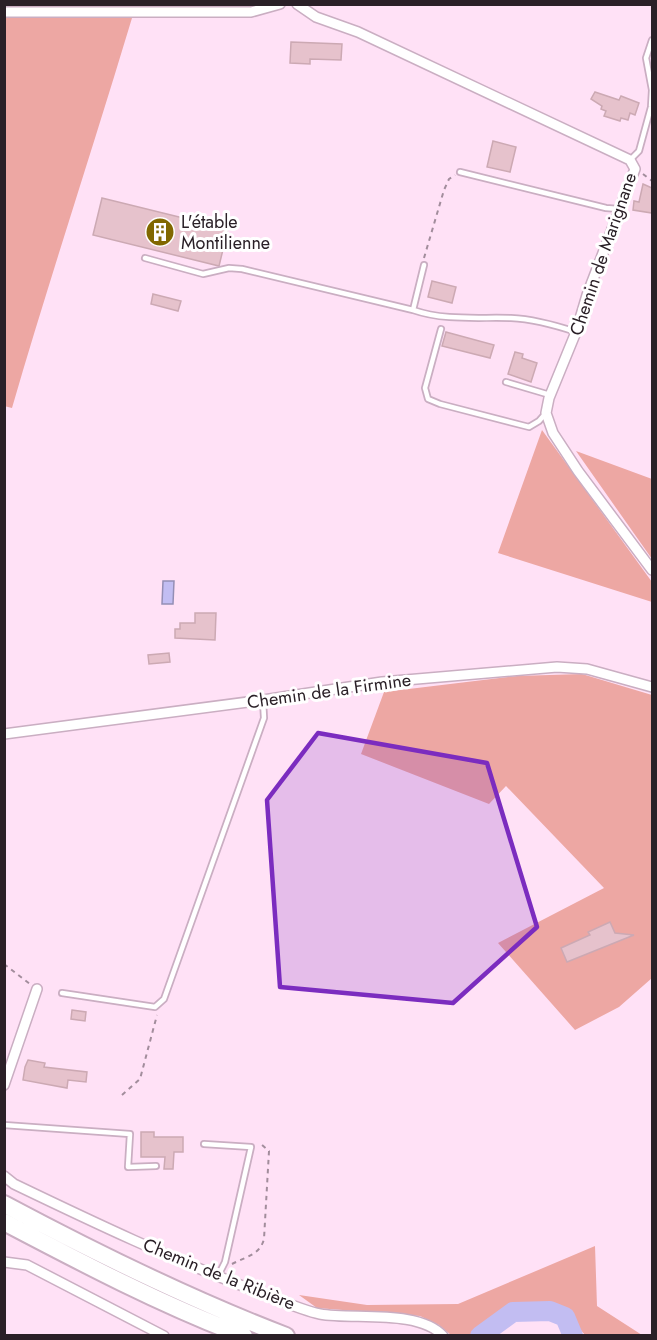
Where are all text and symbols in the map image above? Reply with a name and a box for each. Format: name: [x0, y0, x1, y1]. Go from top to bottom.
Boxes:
street label: Chemin de Marignane: [563, 169, 643, 339]
place label: L'étable Montilienne: [181, 209, 270, 256]
building icon: L'étable Montilienne: [144, 216, 176, 248]
street label: Chemin de la Firmine: [245, 667, 413, 715]
street label: Chemin de la Ribière: [139, 1232, 299, 1316]

